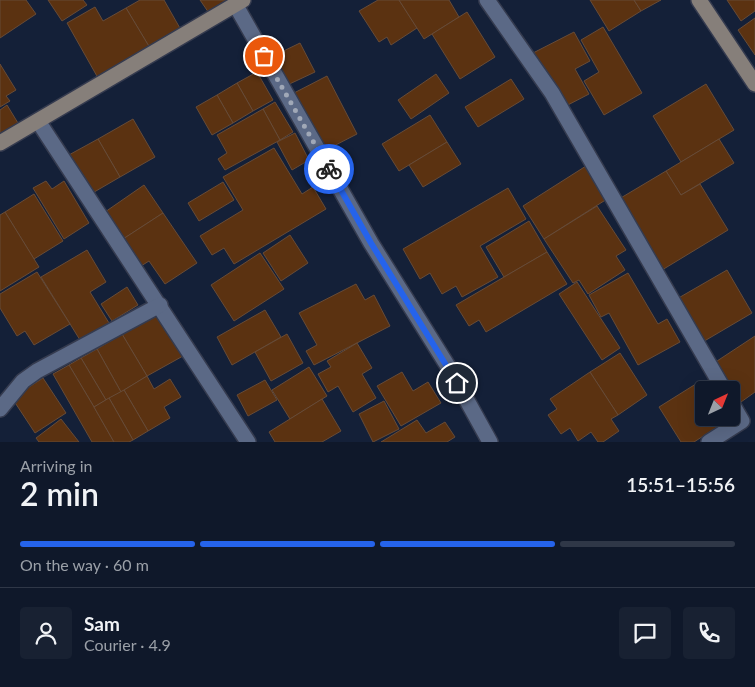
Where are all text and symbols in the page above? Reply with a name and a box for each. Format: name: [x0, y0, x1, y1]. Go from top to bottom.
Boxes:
pin: [243, 35, 285, 77]
icon: bag: [250, 42, 278, 70]
courier: [304, 144, 354, 194]
icon: bike: [315, 155, 343, 183]
pin: [436, 362, 478, 404]
icon: home: [443, 369, 471, 397]
north arrow: [695, 381, 740, 426]
map controls: [695, 381, 740, 426]
text: Arriving in: [20, 456, 93, 475]
text: 15:51–15:56: [626, 473, 735, 496]
text: 2 min: [20, 474, 99, 513]
text: On the way · 60 m: [20, 555, 149, 574]
button: person: [20, 607, 72, 659]
button: chat: [619, 607, 671, 659]
button: phone: [683, 607, 735, 659]
text: Sam: [84, 612, 120, 635]
text: Courier · 4.9: [84, 635, 171, 654]

